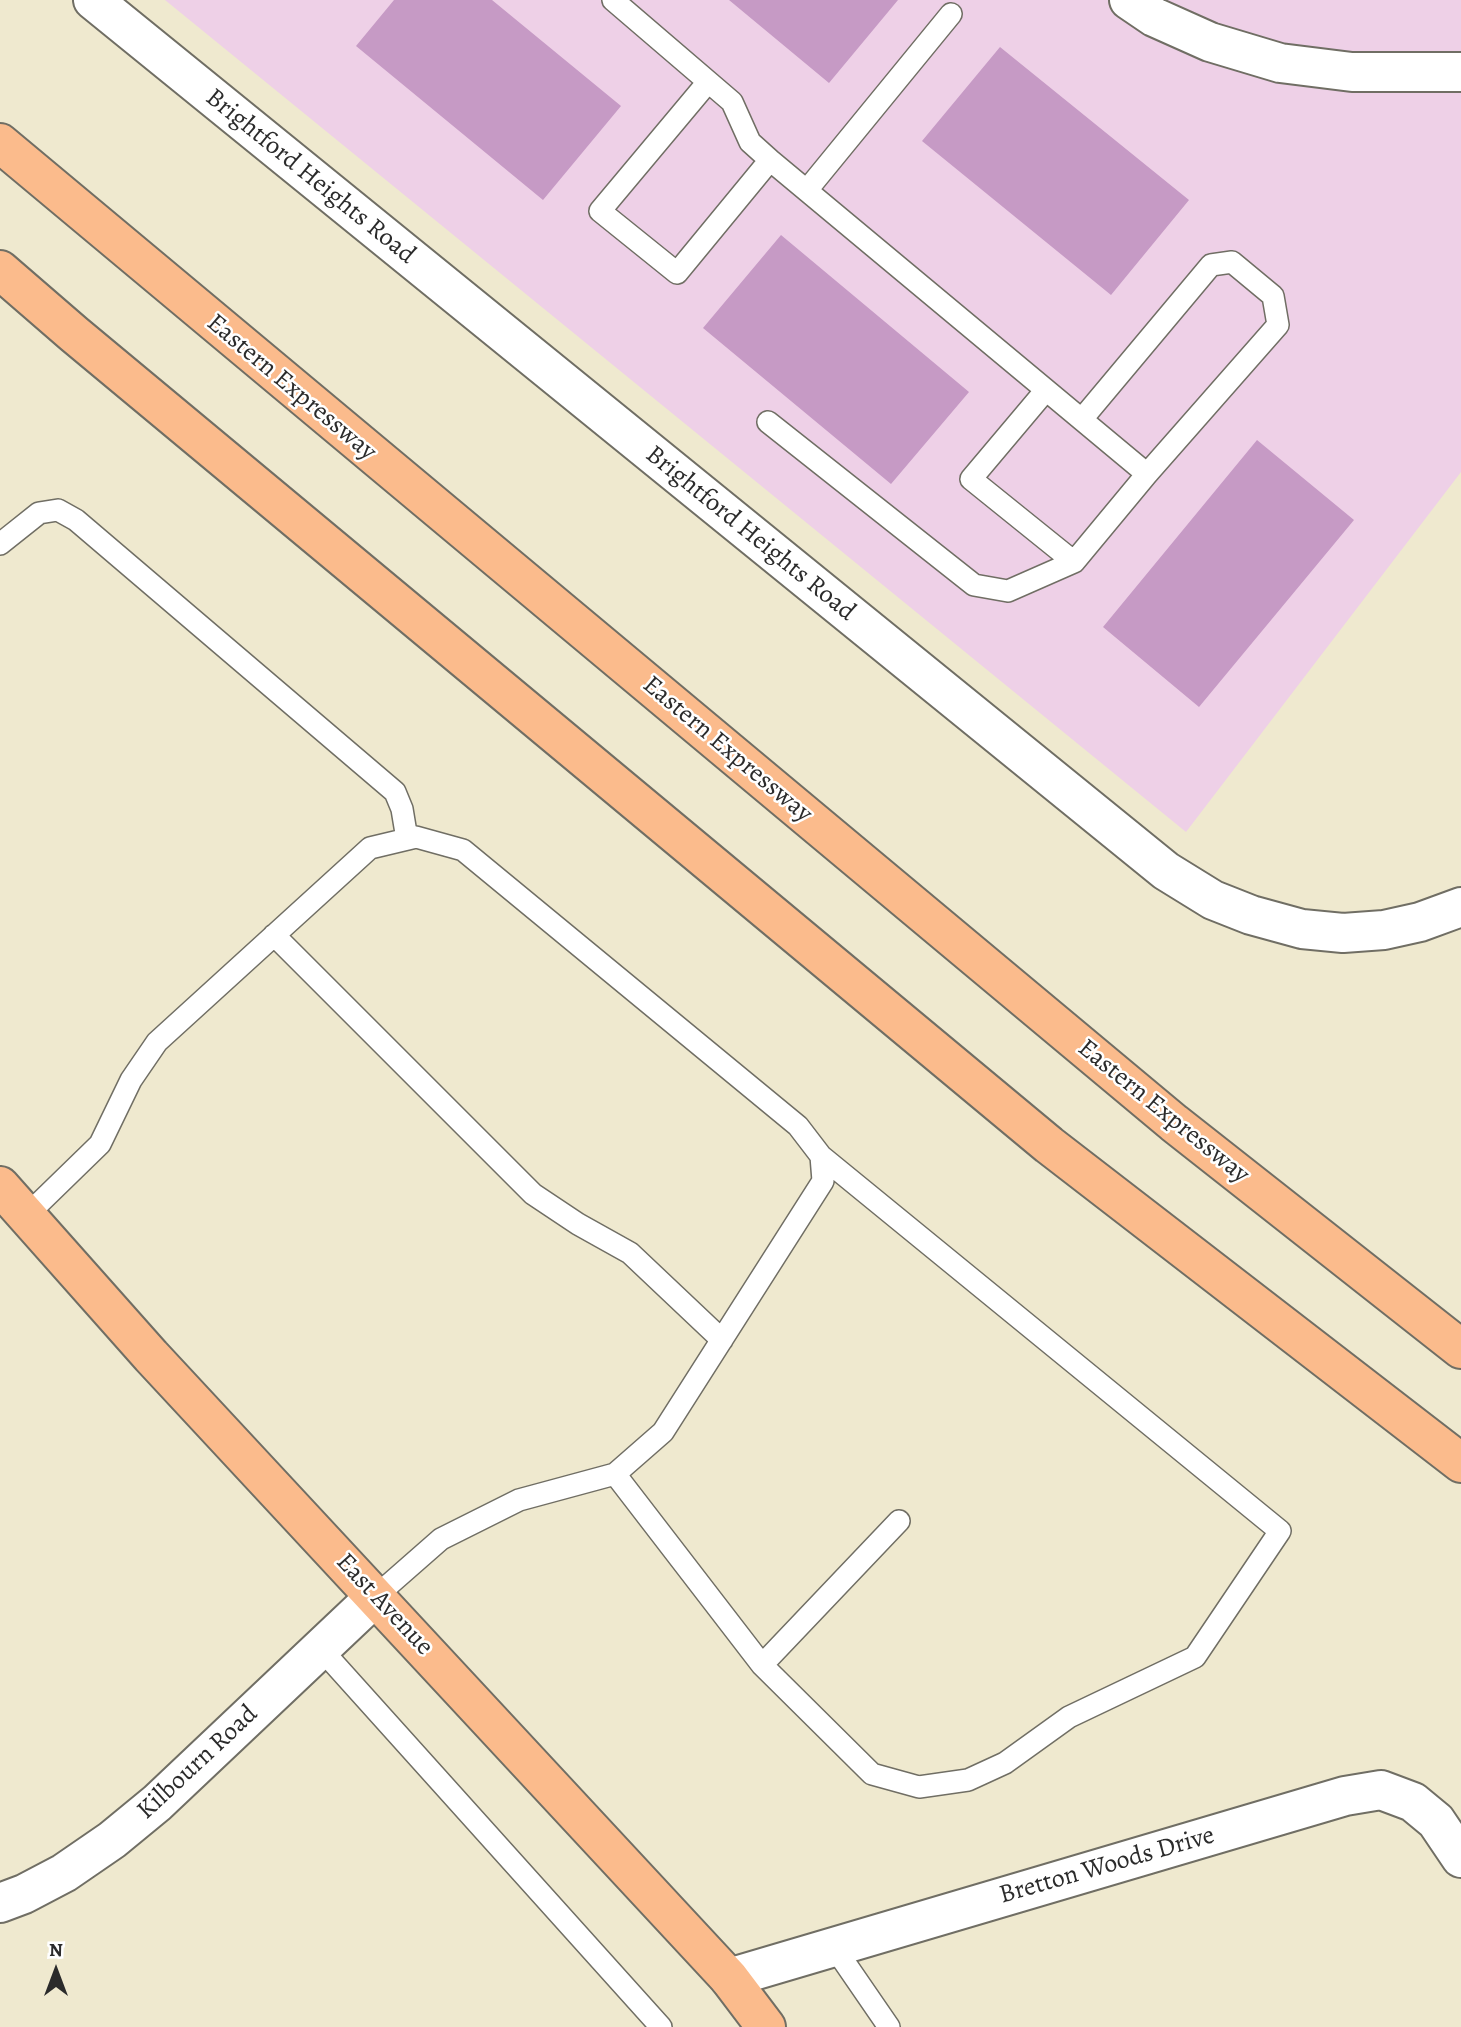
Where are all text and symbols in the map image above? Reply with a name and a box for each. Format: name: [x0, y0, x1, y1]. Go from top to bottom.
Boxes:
street label: Brightford Heights Road: [199, 83, 421, 271]
street label: Eastern Expressway: [200, 308, 382, 468]
street label: Brightford Heights Road: [639, 440, 861, 628]
street label: Eastern Expressway: [636, 670, 818, 830]
street label: Eastern Expressway: [1071, 1033, 1255, 1191]
street label: East Avenue: [329, 1547, 439, 1663]
street label: Kilbourn Road: [131, 1699, 265, 1827]
street label: Bretton Woods Drive: [996, 1820, 1218, 1912]
north arrow: [21, 1936, 91, 2006]
text: N: [49, 1937, 63, 1963]

